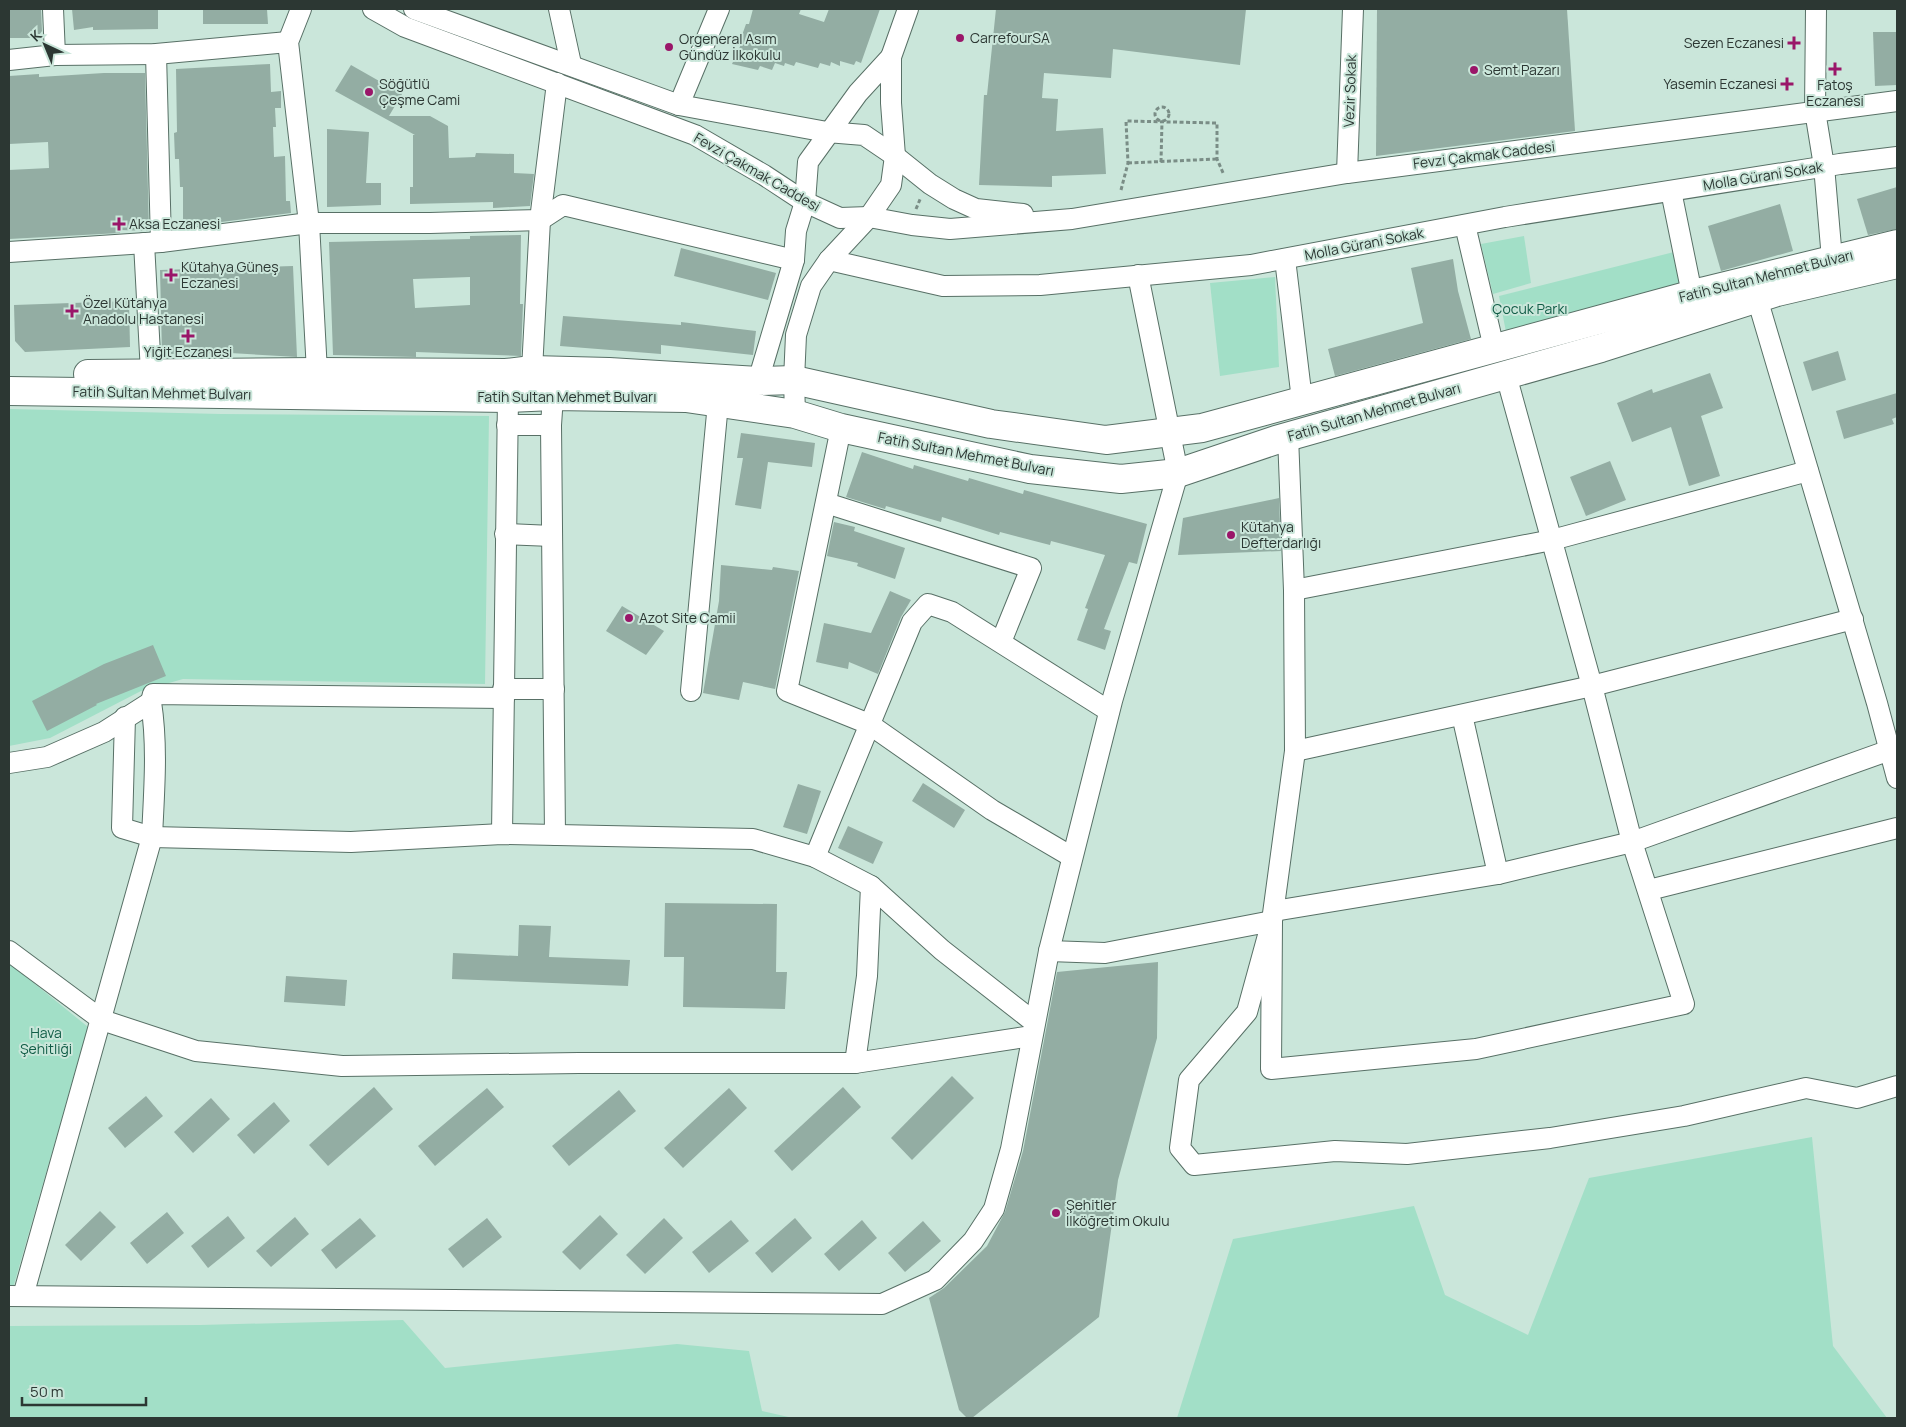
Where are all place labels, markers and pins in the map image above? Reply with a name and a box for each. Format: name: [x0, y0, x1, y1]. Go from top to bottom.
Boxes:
place label: CarrefourSA: [970, 28, 1050, 47]
place label: Orgeneral Asım Gündüz İlkokulu: [679, 29, 781, 64]
marker: CarrefourSA: [954, 32, 966, 44]
place label: Sezen Eczanesi: [1684, 33, 1784, 52]
marker: Sezen Eczanesi: [1788, 37, 1800, 49]
marker: Orgeneral Asım Gündüz İlkokulu: [663, 41, 675, 53]
place label: Semt Pazarı: [1484, 60, 1560, 79]
marker: Fatoş Eczanesi: [1829, 63, 1841, 75]
marker: Semt Pazarı: [1468, 64, 1480, 76]
place label: Söğütlü Çeşme Cami: [379, 74, 460, 109]
place label: Yasemin Eczanesi: [1663, 74, 1777, 93]
place label: Fatoş Eczanesi: [1806, 75, 1864, 110]
marker: Yasemin Eczanesi: [1781, 78, 1793, 90]
marker: Söğütlü Çeşme Cami: [363, 86, 375, 98]
place label: Aksa Eczanesi: [129, 214, 220, 233]
marker: Aksa Eczanesi: [113, 218, 125, 230]
place label: Kütahya Güneş Eczanesi: [181, 257, 279, 292]
marker: Kütahya Güneş Eczanesi: [165, 269, 177, 281]
place label: Özel Kütahya Anadolu Hastanesi: [83, 293, 204, 328]
marker: Özel Kütahya Anadolu Hastanesi: [65, 304, 79, 318]
marker: Yiğit Eczanesi: [182, 330, 194, 342]
place label: Yiğit Eczanesi: [144, 342, 232, 361]
place label: Kütahya Defterdarlığı: [1241, 517, 1321, 552]
marker: Kütahya Defterdarlığı: [1225, 529, 1237, 541]
place label: Azot Site Camii: [639, 608, 736, 627]
marker: Azot Site Camii: [623, 612, 635, 624]
place label: Şehitler İlköğretim Okulu: [1066, 1195, 1170, 1230]
marker: Şehitler İlköğretim Okulu: [1050, 1207, 1062, 1219]

